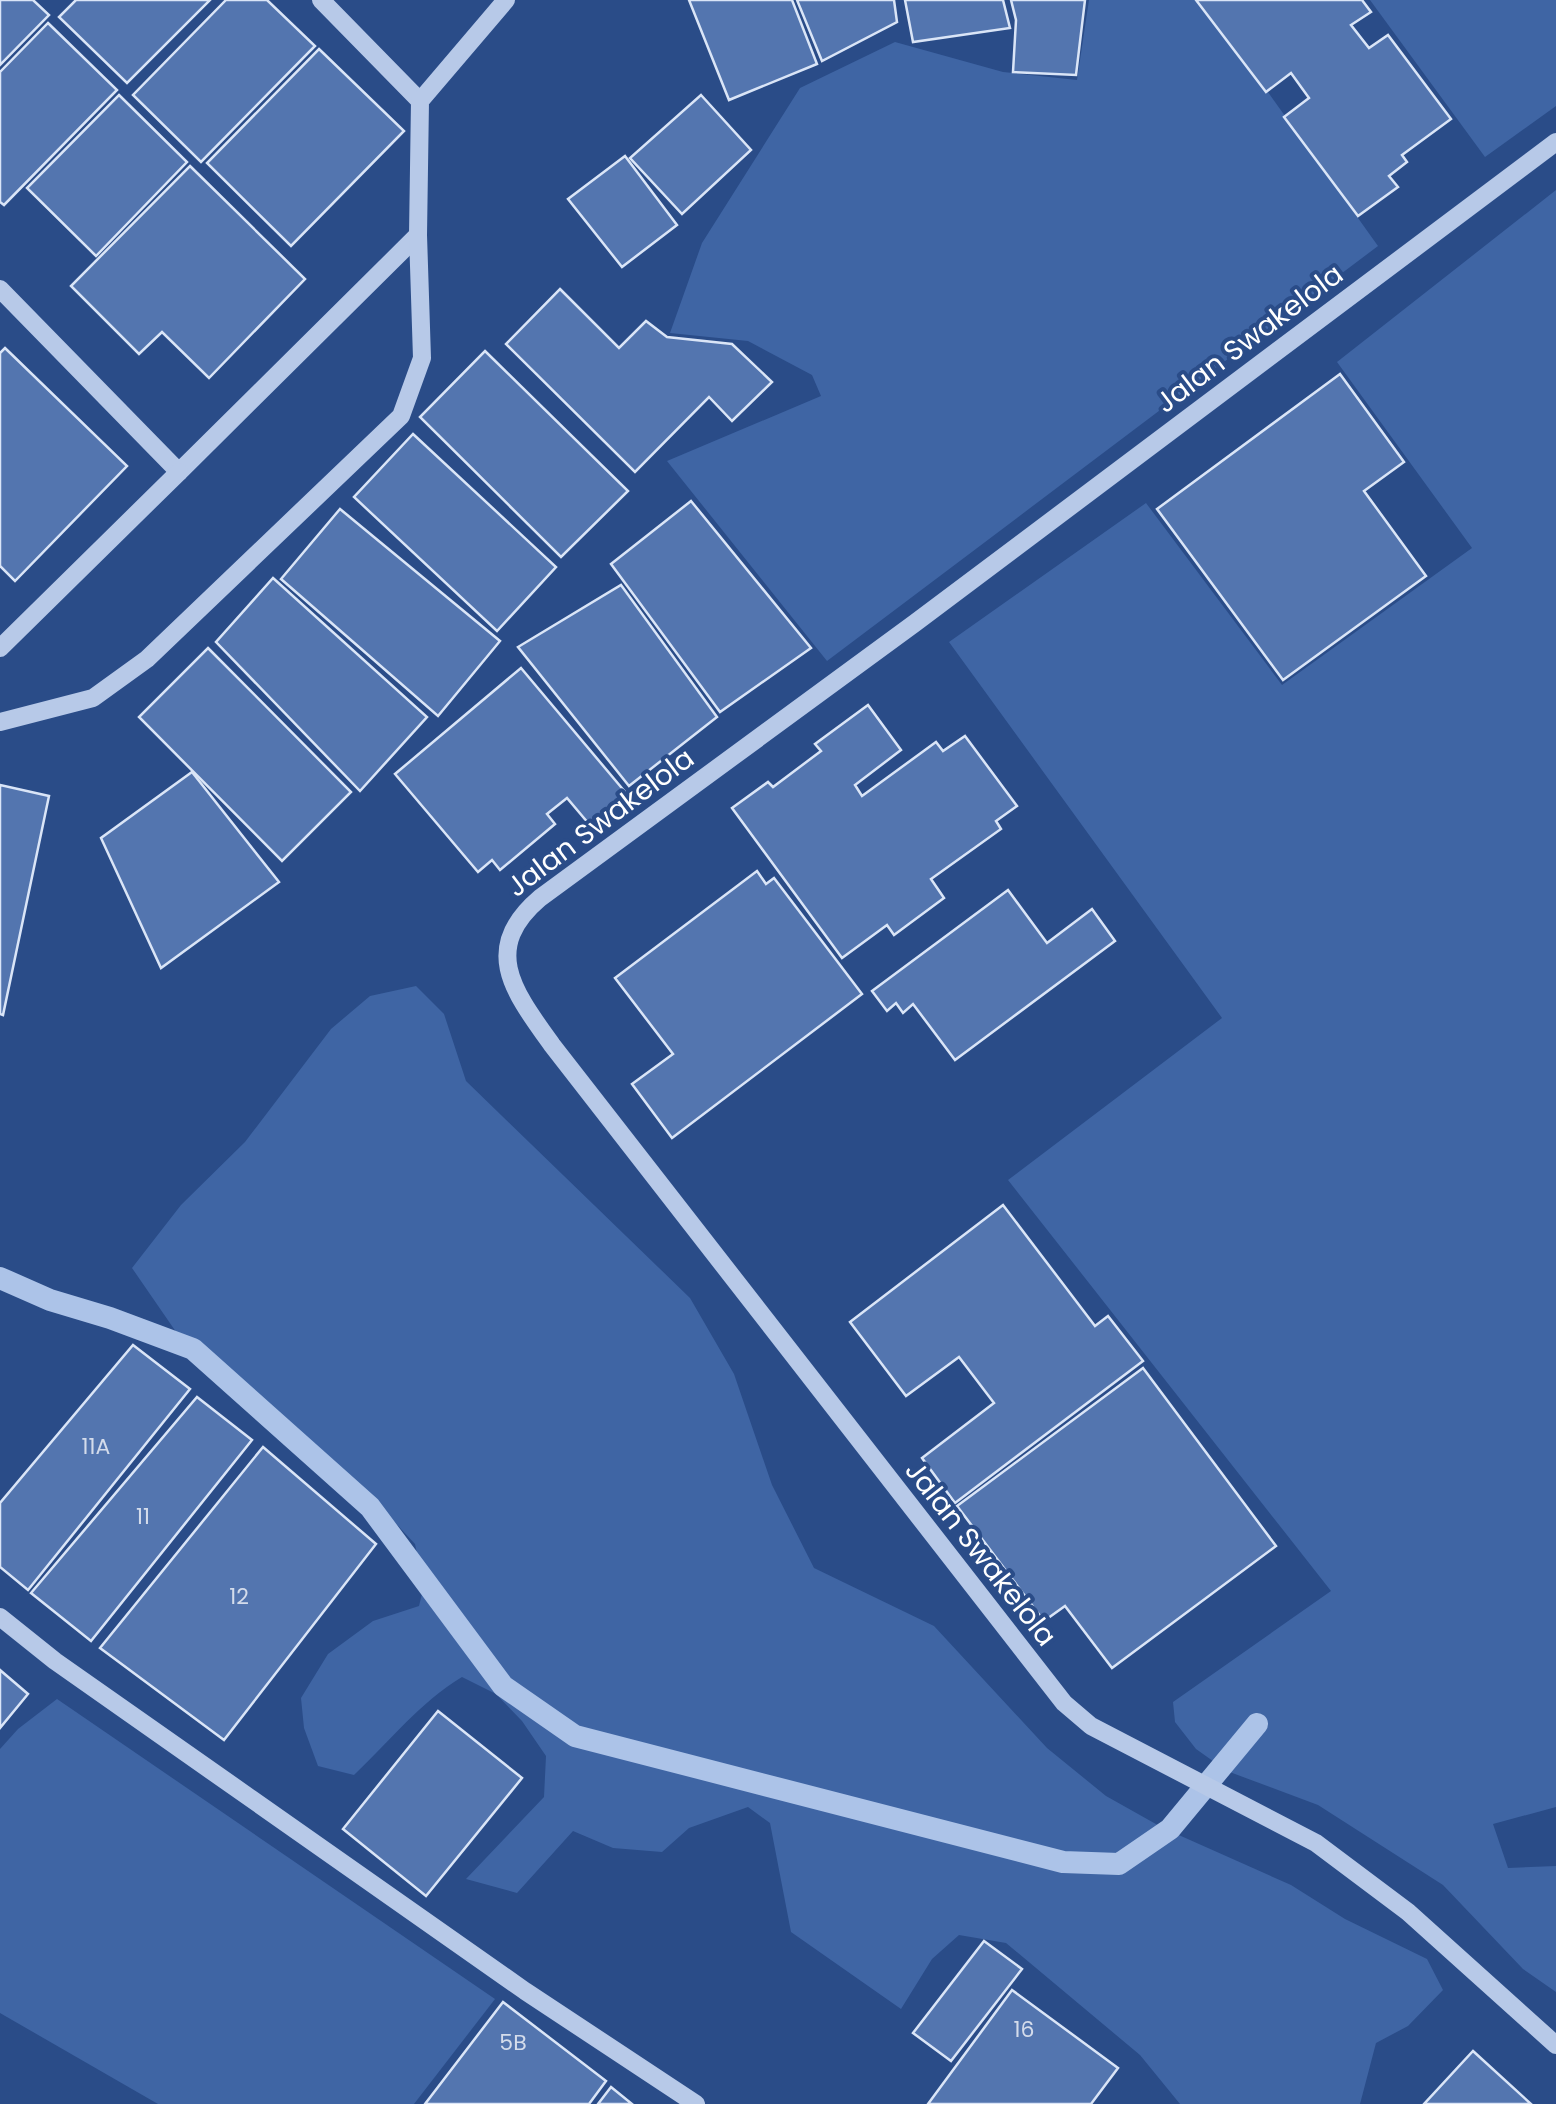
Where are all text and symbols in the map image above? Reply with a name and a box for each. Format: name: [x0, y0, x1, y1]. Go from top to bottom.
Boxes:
street label: Jalan Swakelola: [1147, 255, 1351, 422]
street label: Jalan Swakelola: [498, 739, 702, 906]
house number: 11A: [82, 1431, 111, 1462]
street label: Jalan Swakelola: [896, 1452, 1065, 1654]
house number: 11: [136, 1501, 150, 1532]
house number: 12: [229, 1581, 249, 1612]
house number: 16: [1013, 2014, 1035, 2045]
house number: 5B: [499, 2027, 527, 2058]

